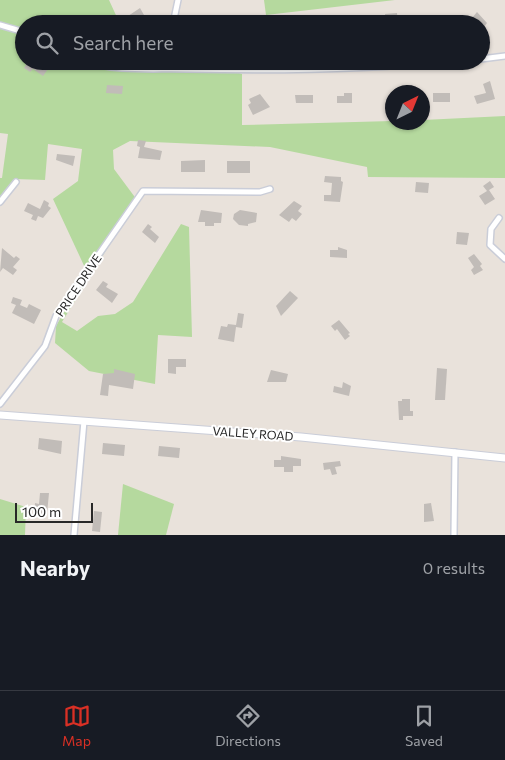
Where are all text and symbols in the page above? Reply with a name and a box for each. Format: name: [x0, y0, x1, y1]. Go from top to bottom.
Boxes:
search box: [15, 15, 490, 70]
icon: search: [33, 29, 61, 57]
text: Search here: [73, 31, 173, 54]
north arrow: [385, 85, 430, 130]
street label: PRICE DRIVE: [52, 251, 104, 319]
street label: VALLEY ROAD: [212, 423, 294, 443]
scale bar: [15, 500, 92, 523]
text: 100 m: [22, 503, 61, 520]
text: Nearby: [20, 555, 90, 580]
text: 0 results: [423, 558, 485, 577]
tab: Map: [62, 702, 91, 749]
tab: Directions: [215, 702, 281, 749]
tab: Saved: [405, 702, 443, 749]

